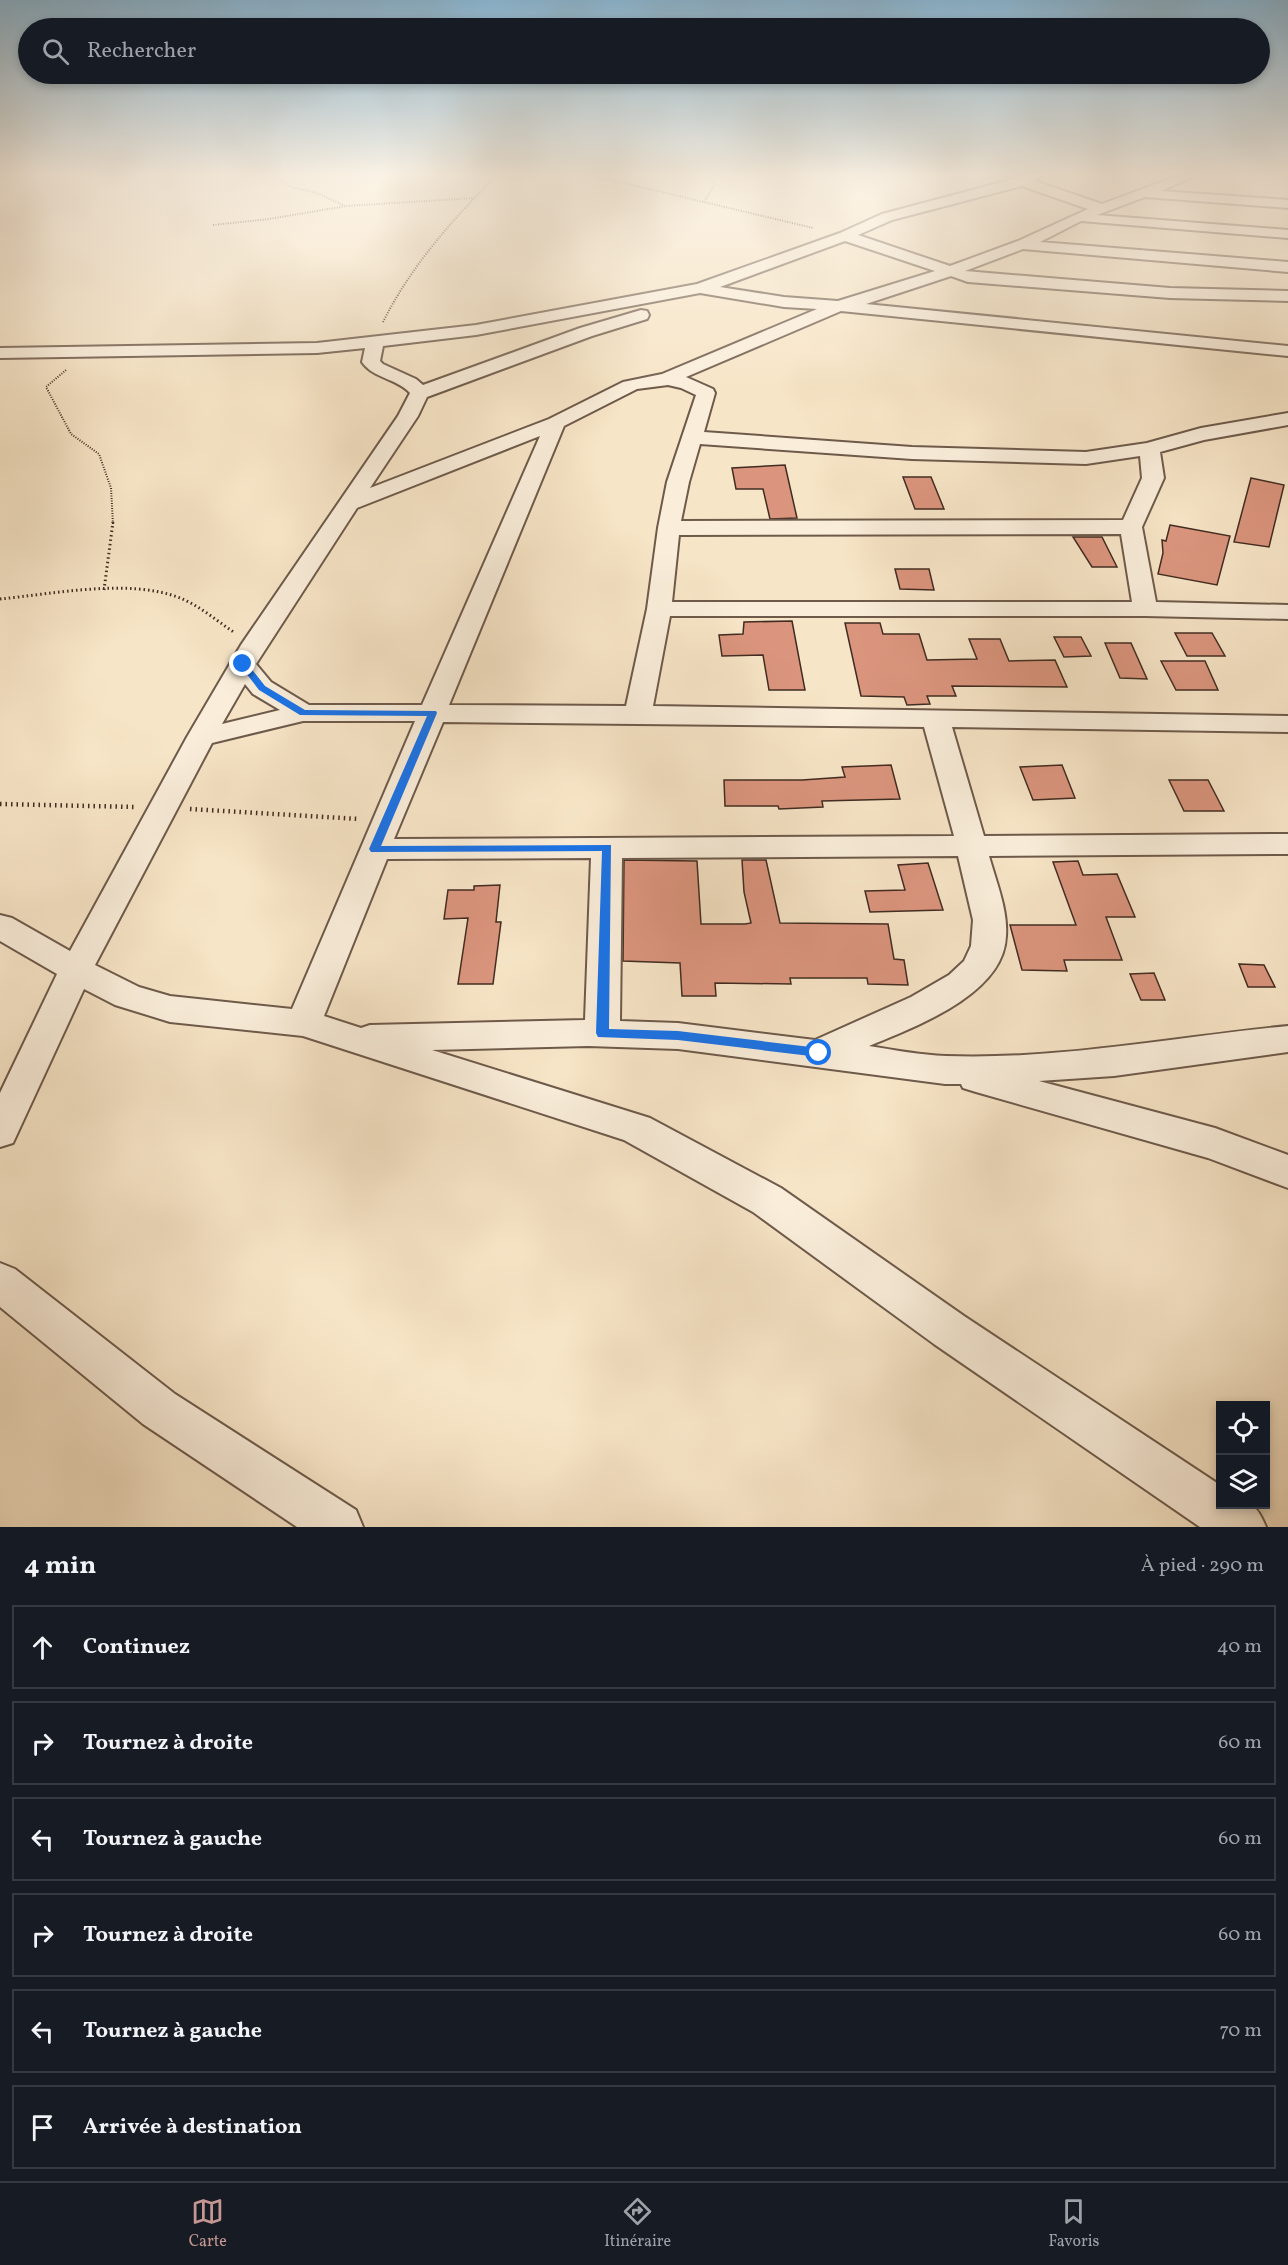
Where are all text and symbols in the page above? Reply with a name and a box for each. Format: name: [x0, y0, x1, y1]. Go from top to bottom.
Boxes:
search box: [18, 18, 1270, 84]
icon: search: [39, 35, 72, 68]
text: Rechercher: [87, 36, 196, 67]
route end: [229, 650, 255, 676]
route start: [805, 1039, 831, 1065]
map controls: [1216, 1401, 1270, 1509]
button: locate: [1216, 1401, 1270, 1455]
button: layers: [1216, 1455, 1270, 1509]
text: 4 min: [24, 1548, 96, 1584]
text: À pied · 290 m: [1141, 1552, 1264, 1580]
icon: ahead: [26, 1631, 59, 1664]
text: Continuez: [83, 1632, 190, 1663]
text: 40 m: [1217, 1633, 1262, 1661]
icon: right: [26, 1727, 59, 1760]
text: Tournez à droite: [83, 1728, 253, 1759]
text: 60 m: [1218, 1729, 1262, 1757]
icon: left: [26, 1823, 59, 1856]
text: Tournez à gauche: [83, 1824, 262, 1855]
text: 60 m: [1218, 1825, 1262, 1853]
icon: right: [26, 1919, 59, 1952]
text: Tournez à droite: [83, 1920, 253, 1951]
text: 60 m: [1218, 1921, 1262, 1949]
icon: left: [26, 2015, 59, 2048]
text: Tournez à gauche: [83, 2016, 262, 2047]
text: 70 m: [1219, 2017, 1262, 2045]
icon: arrive: [26, 2111, 59, 2144]
text: Arrivée à destination: [83, 2112, 302, 2143]
tab: Carte: [189, 2195, 227, 2253]
tab: Itinéraire: [604, 2195, 671, 2253]
tab: Favoris: [1048, 2195, 1099, 2253]

